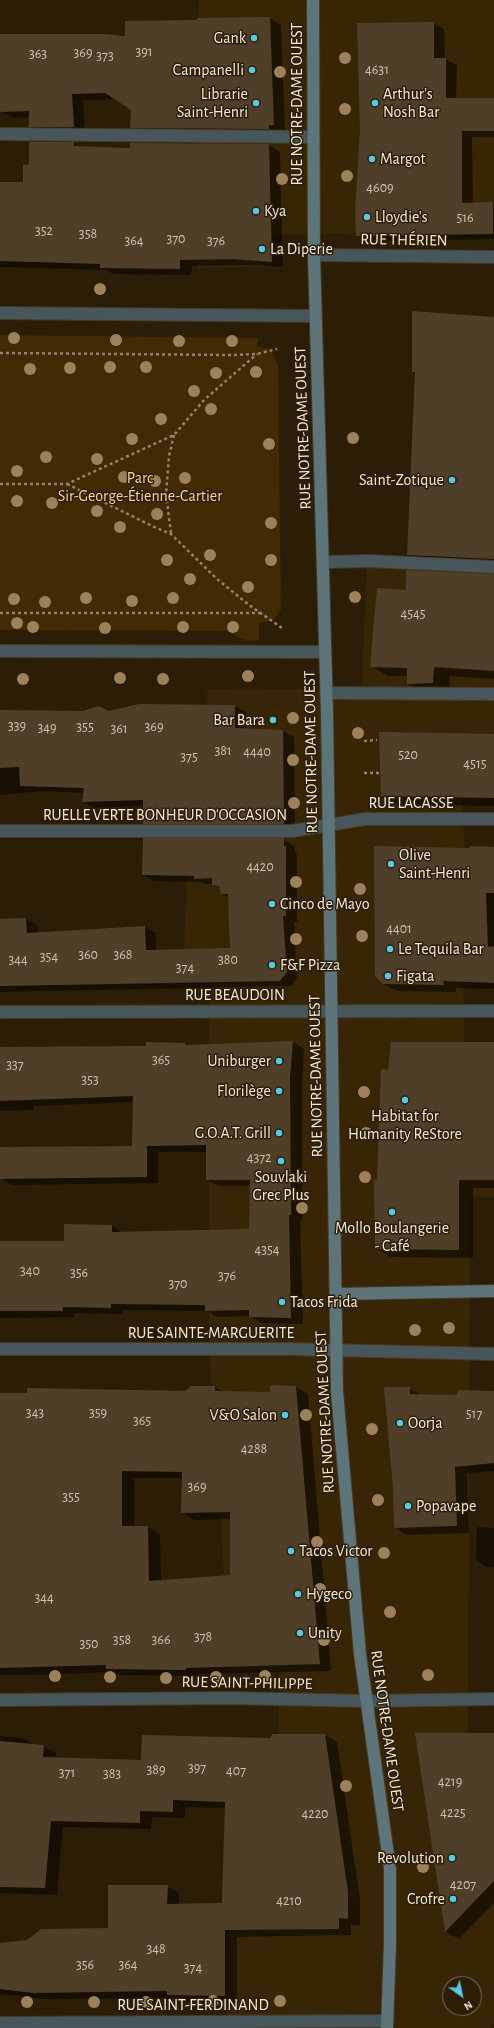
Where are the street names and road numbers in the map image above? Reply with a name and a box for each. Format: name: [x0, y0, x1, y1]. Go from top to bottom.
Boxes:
street label: RUE NOTRE-DAME OUEST: [287, 23, 307, 185]
street label: RUE THÉRIEN: [360, 230, 448, 250]
street label: RUE NOTRE-DAME OUEST: [291, 346, 315, 510]
street label: RUE NOTRE-DAME OUEST: [300, 670, 322, 834]
street label: RUE LACASSE: [369, 793, 453, 813]
street label: RUELLE VERTE BONHEUR D'OCCASION: [43, 805, 287, 825]
street label: RUE BEAUDOIN: [185, 985, 285, 1005]
street label: RUE NOTRE-DAME OUEST: [305, 994, 327, 1158]
street label: RUE SAINTE-MARGUERITE: [128, 1323, 294, 1343]
street label: RUE NOTRE-DAME OUEST: [311, 1330, 339, 1494]
street label: RUE NOTRE-DAME OUEST: [366, 1649, 408, 1813]
street label: RUE SAINT-PHILIPPE: [181, 1672, 313, 1694]
street label: RUE SAINT-FERDINAND: [117, 1995, 269, 2015]

